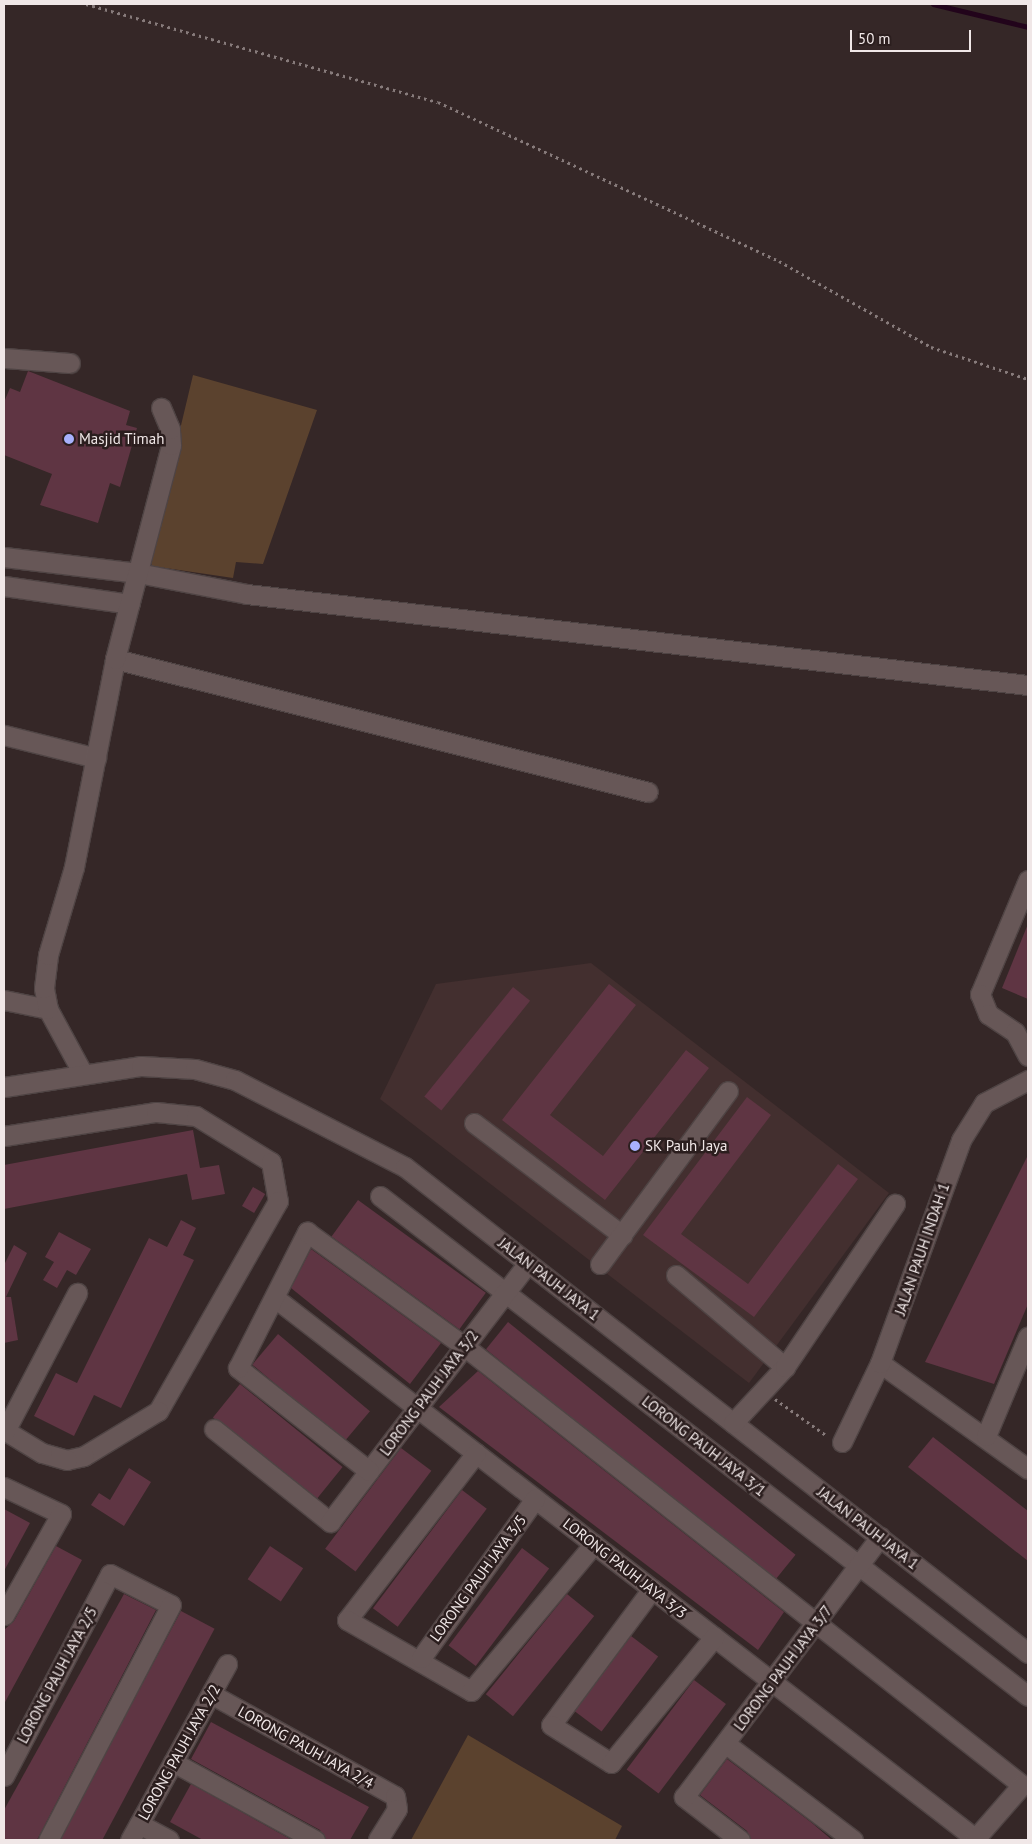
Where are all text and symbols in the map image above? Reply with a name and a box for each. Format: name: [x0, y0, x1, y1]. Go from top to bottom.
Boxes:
scale bar: [852, 20, 973, 52]
text: 50 m: [858, 29, 891, 48]
place label: Masjid Timah: [79, 430, 165, 448]
marker: Masjid Timah: [63, 433, 75, 445]
place label: SK Pauh Jaya: [645, 1137, 728, 1155]
marker: SK Pauh Jaya: [629, 1140, 641, 1152]
street label: JALAN PAUH INDAH 1: [891, 1180, 953, 1318]
street label: JALAN PAUH JAYA 1: [494, 1234, 604, 1324]
street label: LORONG PAUH JAYA 3/2: [376, 1327, 482, 1459]
street label: LORONG PAUH JAYA 3/1: [638, 1392, 770, 1500]
street label: JALAN PAUH JAYA 1: [813, 1483, 923, 1573]
street label: LORONG PAUH JAYA 3/5: [426, 1511, 530, 1645]
street label: LORONG PAUH JAYA 3/3: [559, 1514, 691, 1622]
street label: LORONG PAUH JAYA 3/7: [730, 1602, 836, 1734]
street label: LORONG PAUH JAYA 2/5: [13, 1603, 101, 1747]
street label: LORONG PAUH JAYA 2/2: [134, 1681, 224, 1823]
street label: LORONG PAUH JAYA 2/4: [235, 1702, 377, 1792]

